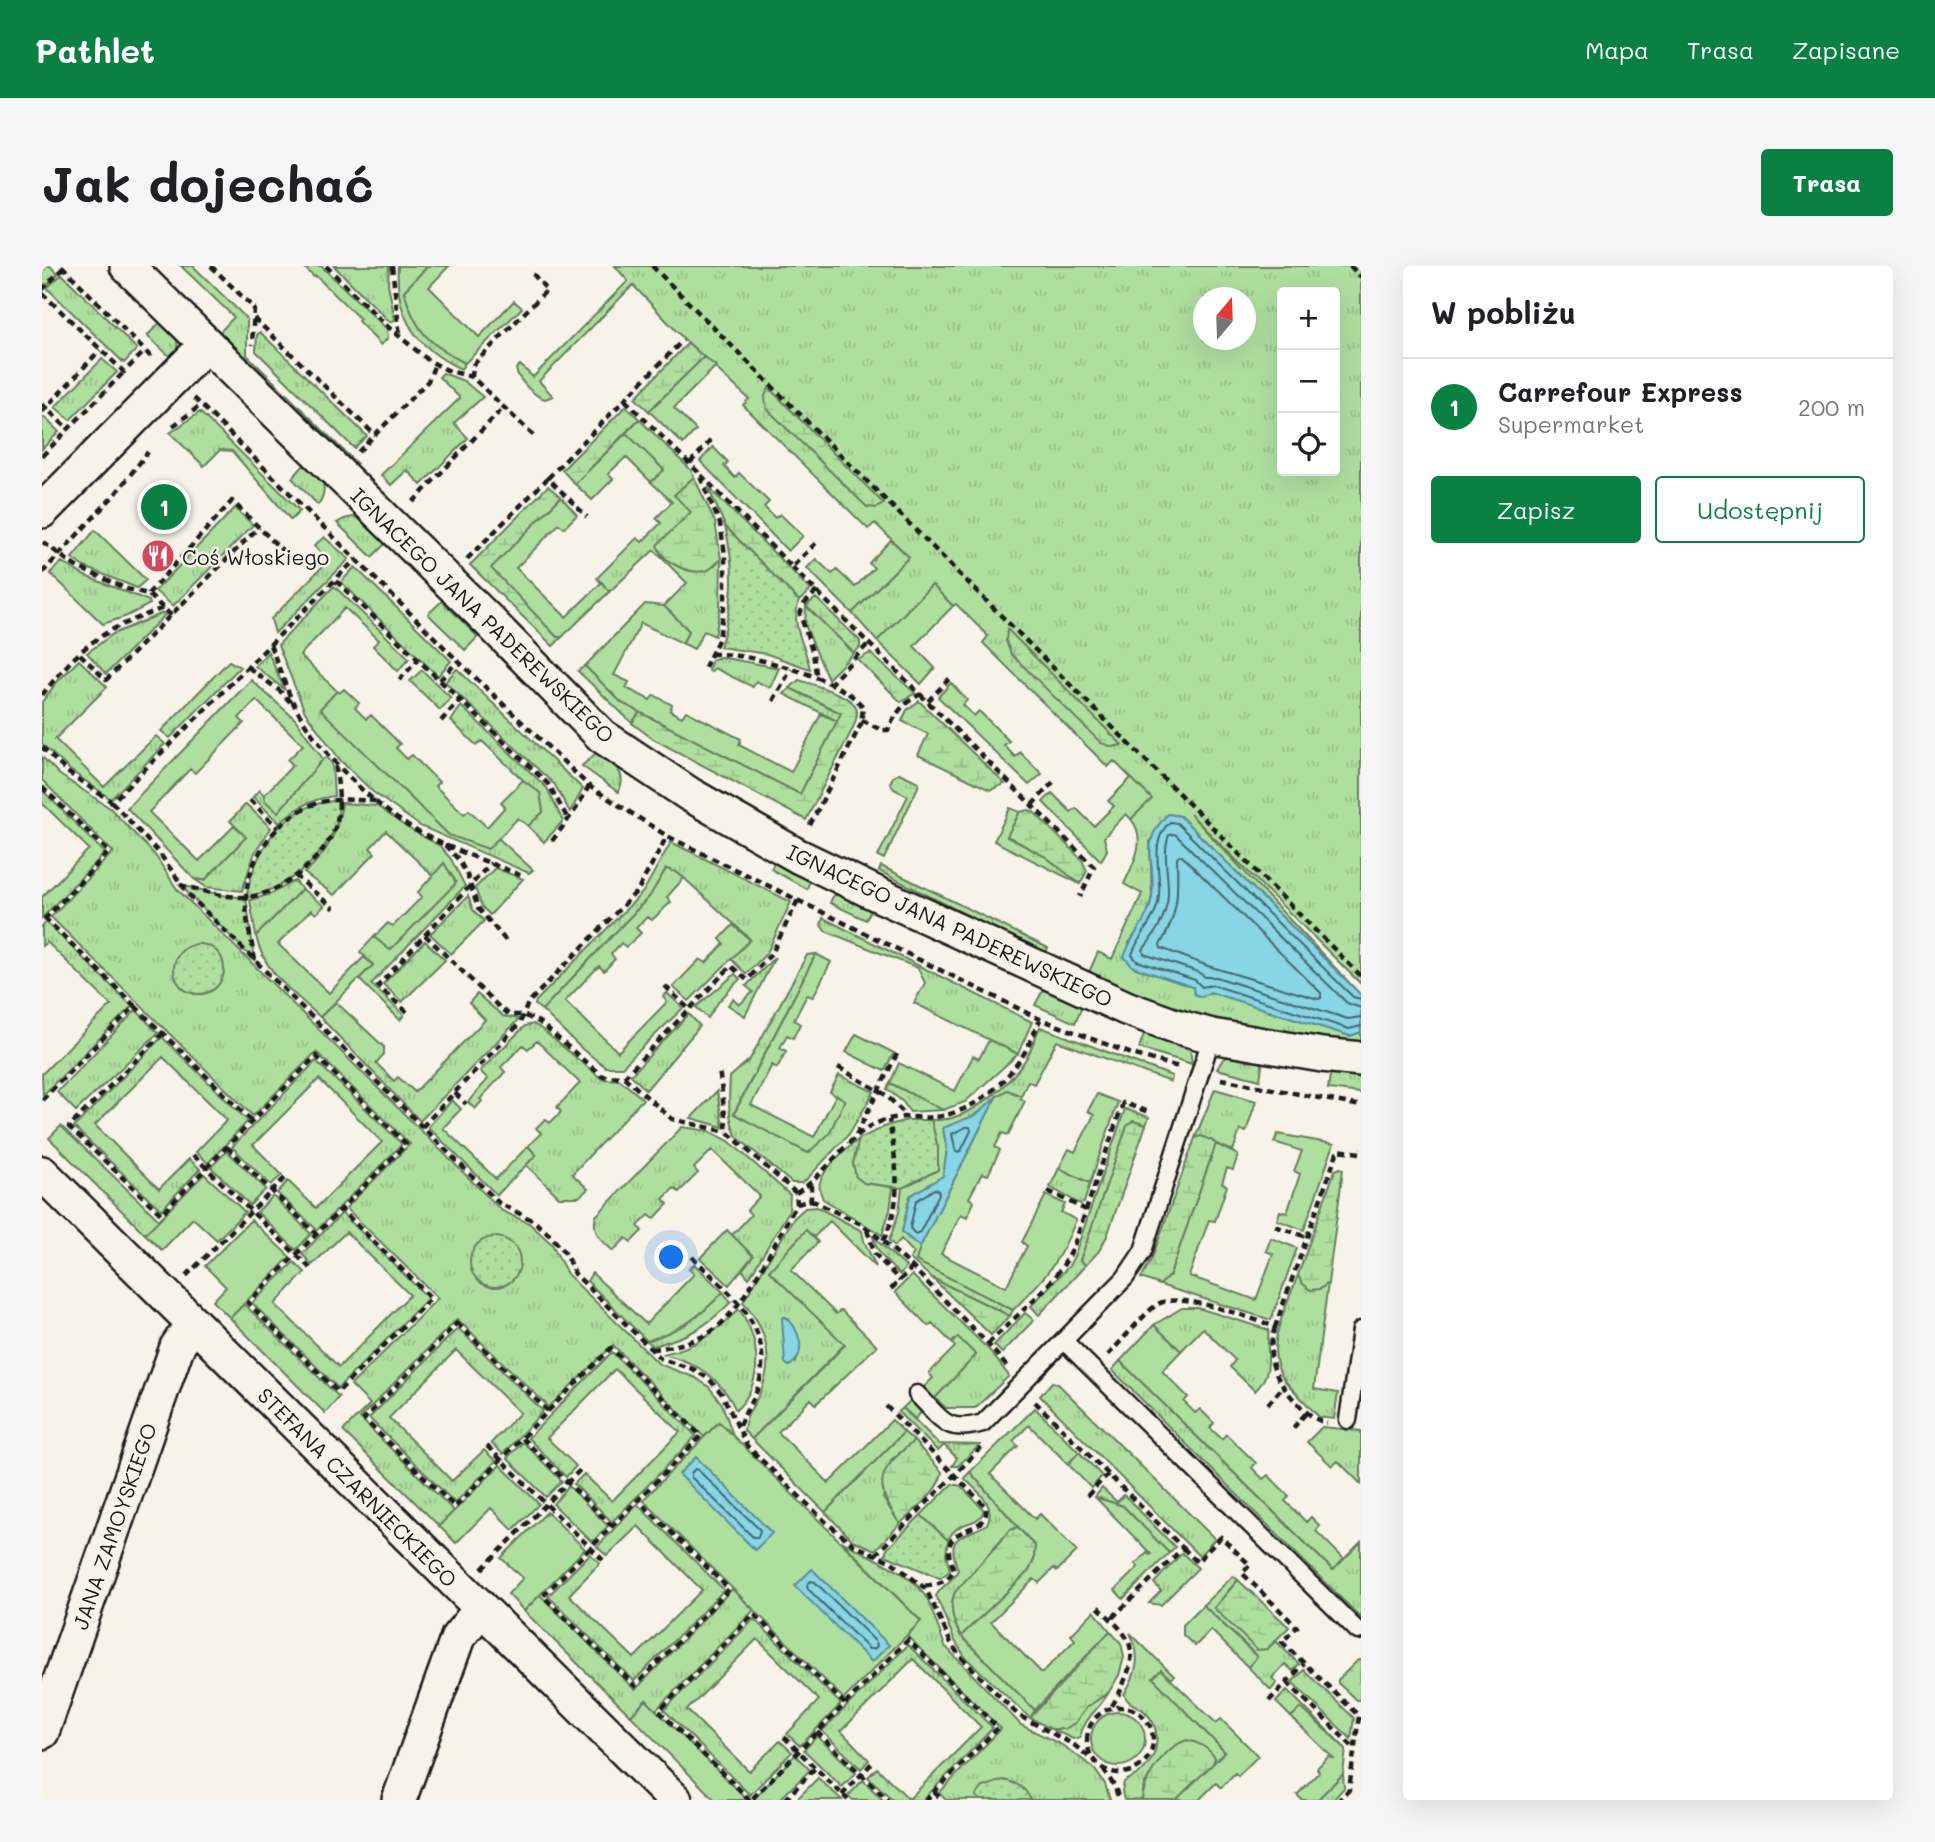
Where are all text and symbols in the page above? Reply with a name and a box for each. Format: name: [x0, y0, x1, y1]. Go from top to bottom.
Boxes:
text: Pathlet: [35, 28, 155, 71]
text: Mapa: [1585, 34, 1649, 65]
text: Trasa: [1687, 34, 1754, 65]
text: Zapisane: [1792, 34, 1900, 65]
button: Trasa: [1761, 149, 1893, 216]
text: Jak dojechać: [42, 151, 374, 214]
north arrow: [1193, 287, 1256, 350]
map controls: [1277, 287, 1340, 476]
button: +: [1277, 287, 1340, 350]
text: W pobliżu: [1431, 292, 1576, 332]
button: −: [1277, 350, 1340, 413]
text: Carrefour Express: [1498, 375, 1743, 409]
text: 1: [1449, 392, 1459, 422]
text: 200 m: [1798, 392, 1865, 422]
text: Supermarket: [1498, 409, 1644, 439]
button: locate: [1277, 413, 1340, 476]
button: Zapisz: [1431, 476, 1641, 543]
button: Udostępnij: [1655, 476, 1865, 543]
pin: 1: [141, 481, 187, 533]
street label: IGNACEGO JANA PADEREWSKIEGO: [345, 482, 621, 748]
restaurant icon: Coś Włoskiego: [139, 537, 177, 575]
place label: Coś Włoskiego: [182, 543, 329, 570]
street label: IGNACEGO JANA PADEREWSKIEGO: [783, 837, 1117, 1013]
your location: [654, 1240, 688, 1274]
street label: STEFANA CZARNIECKIEGO: [253, 1382, 463, 1592]
street label: JANA ZAMOYSKIEGO: [66, 1419, 162, 1633]

